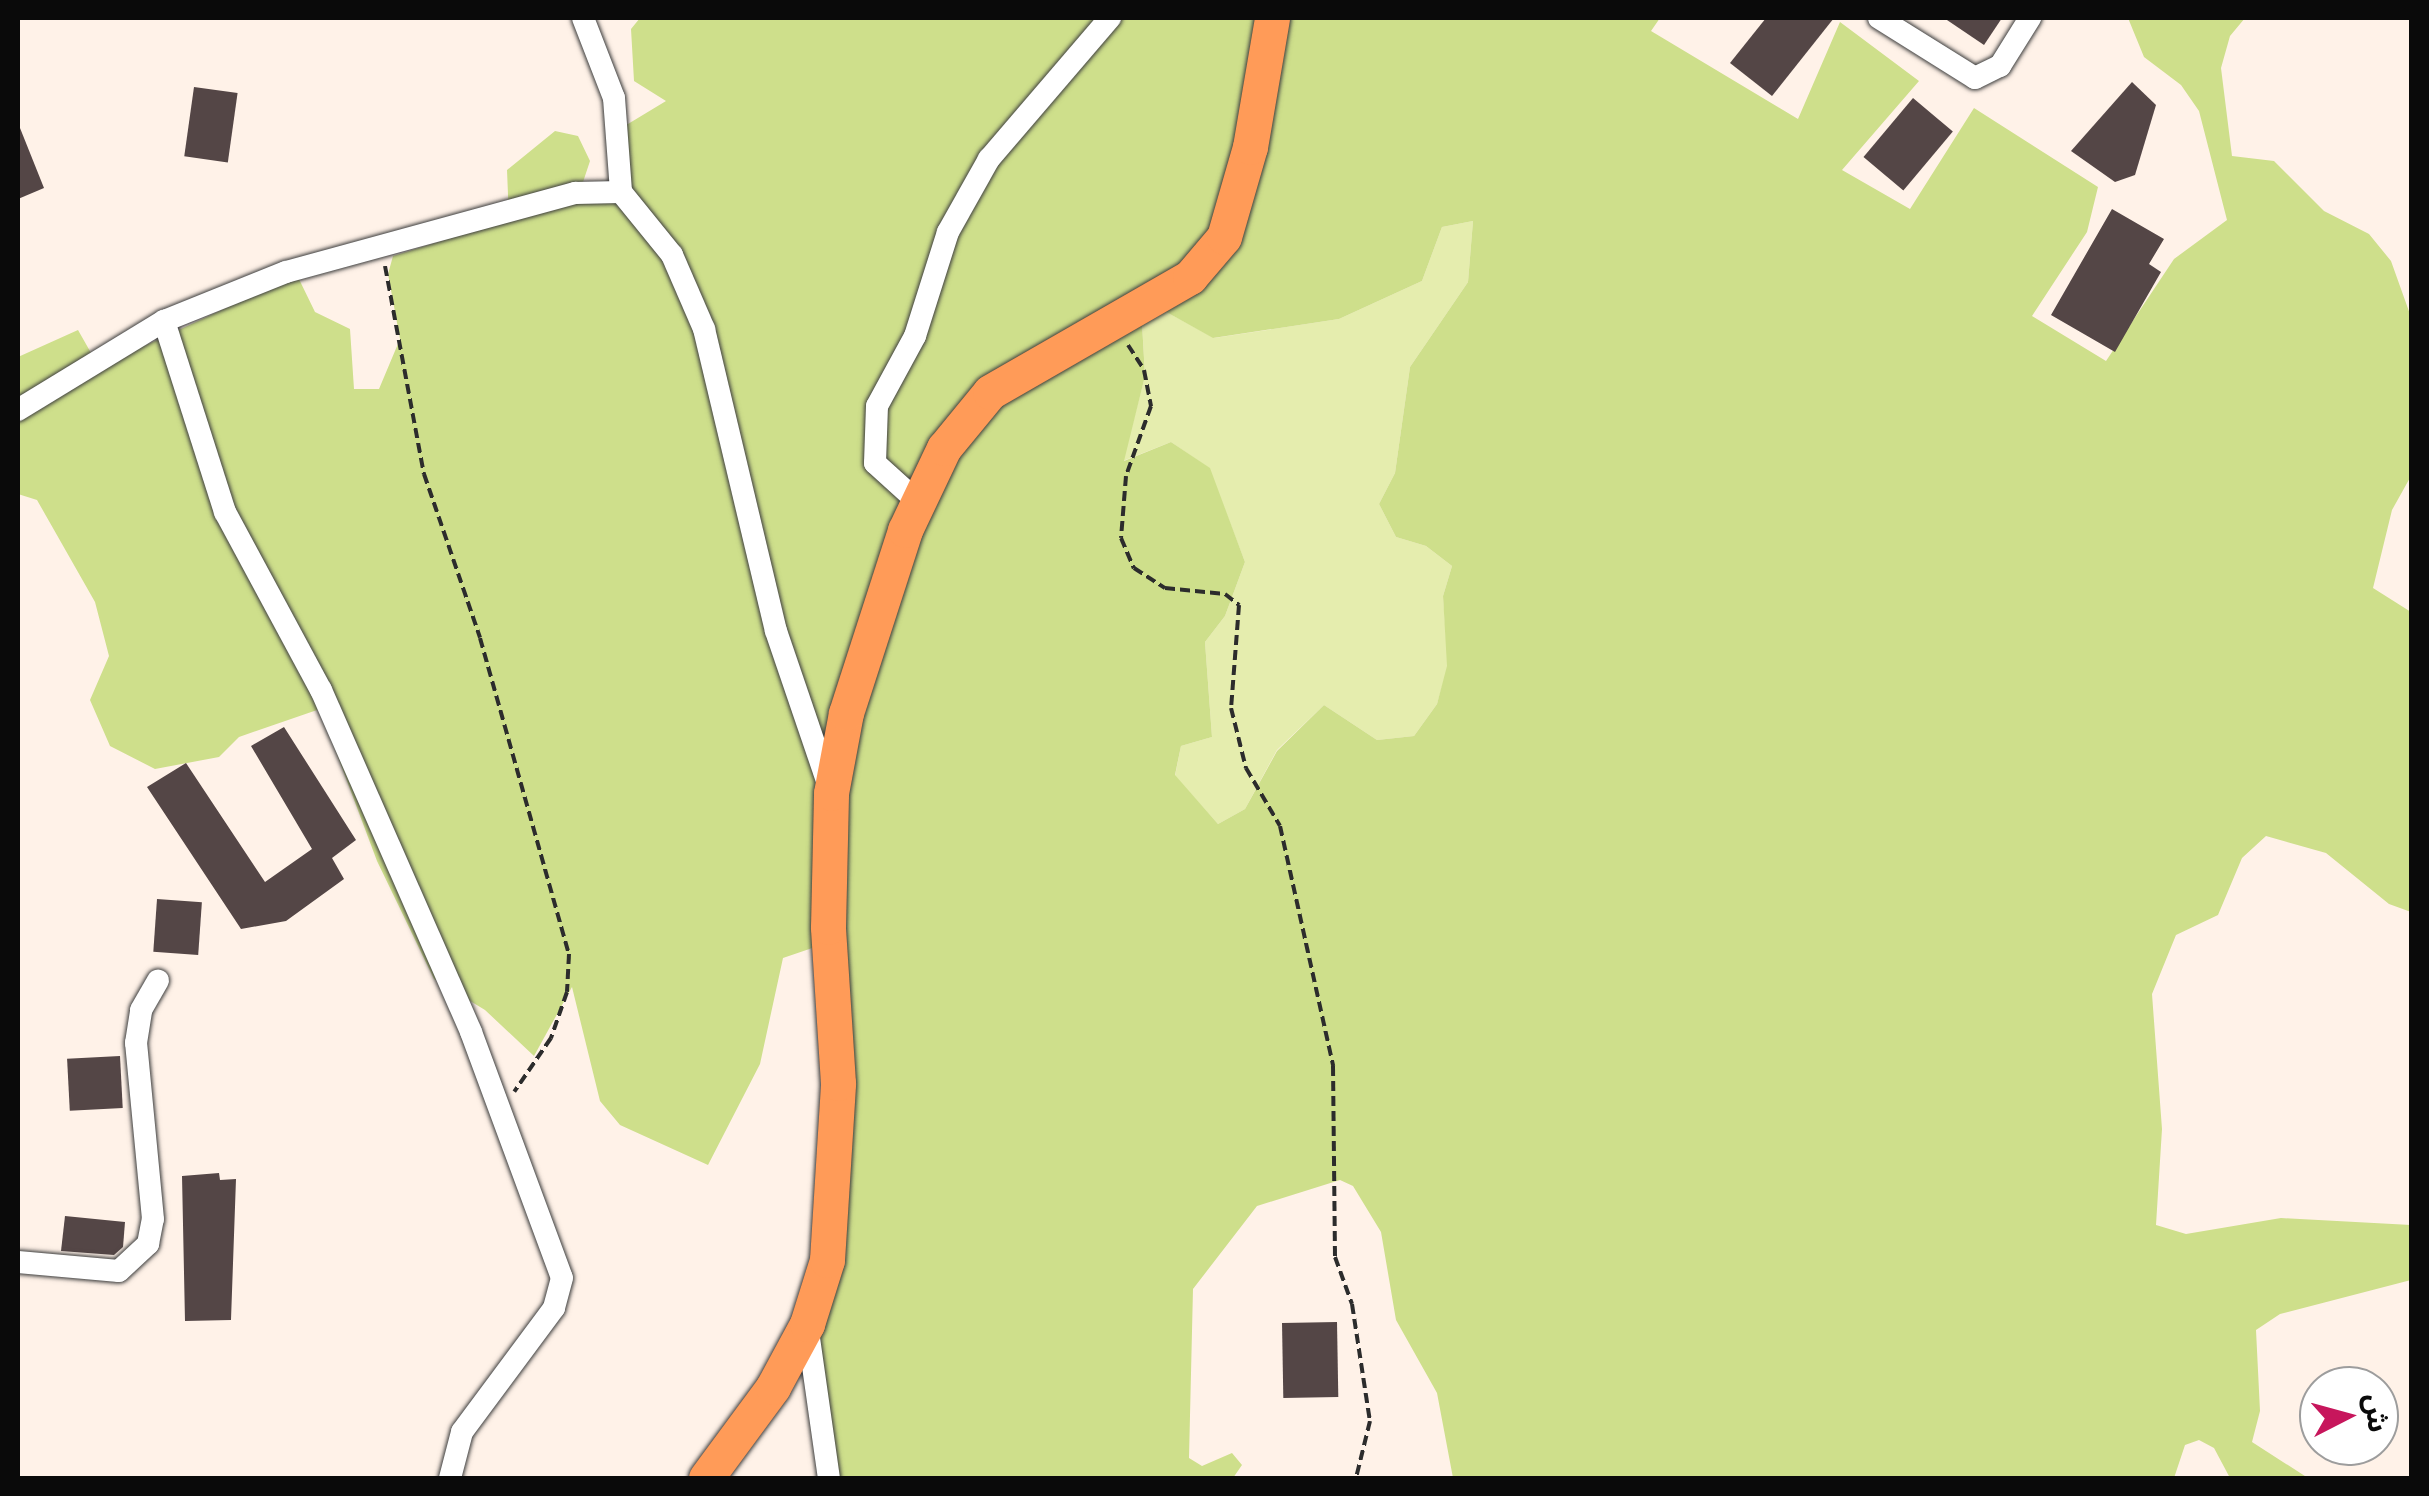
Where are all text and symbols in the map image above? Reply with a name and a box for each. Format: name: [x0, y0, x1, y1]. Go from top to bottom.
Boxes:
north arrow: [2299, 1366, 2399, 1466]
text: ش: [2357, 1392, 2398, 1434]

